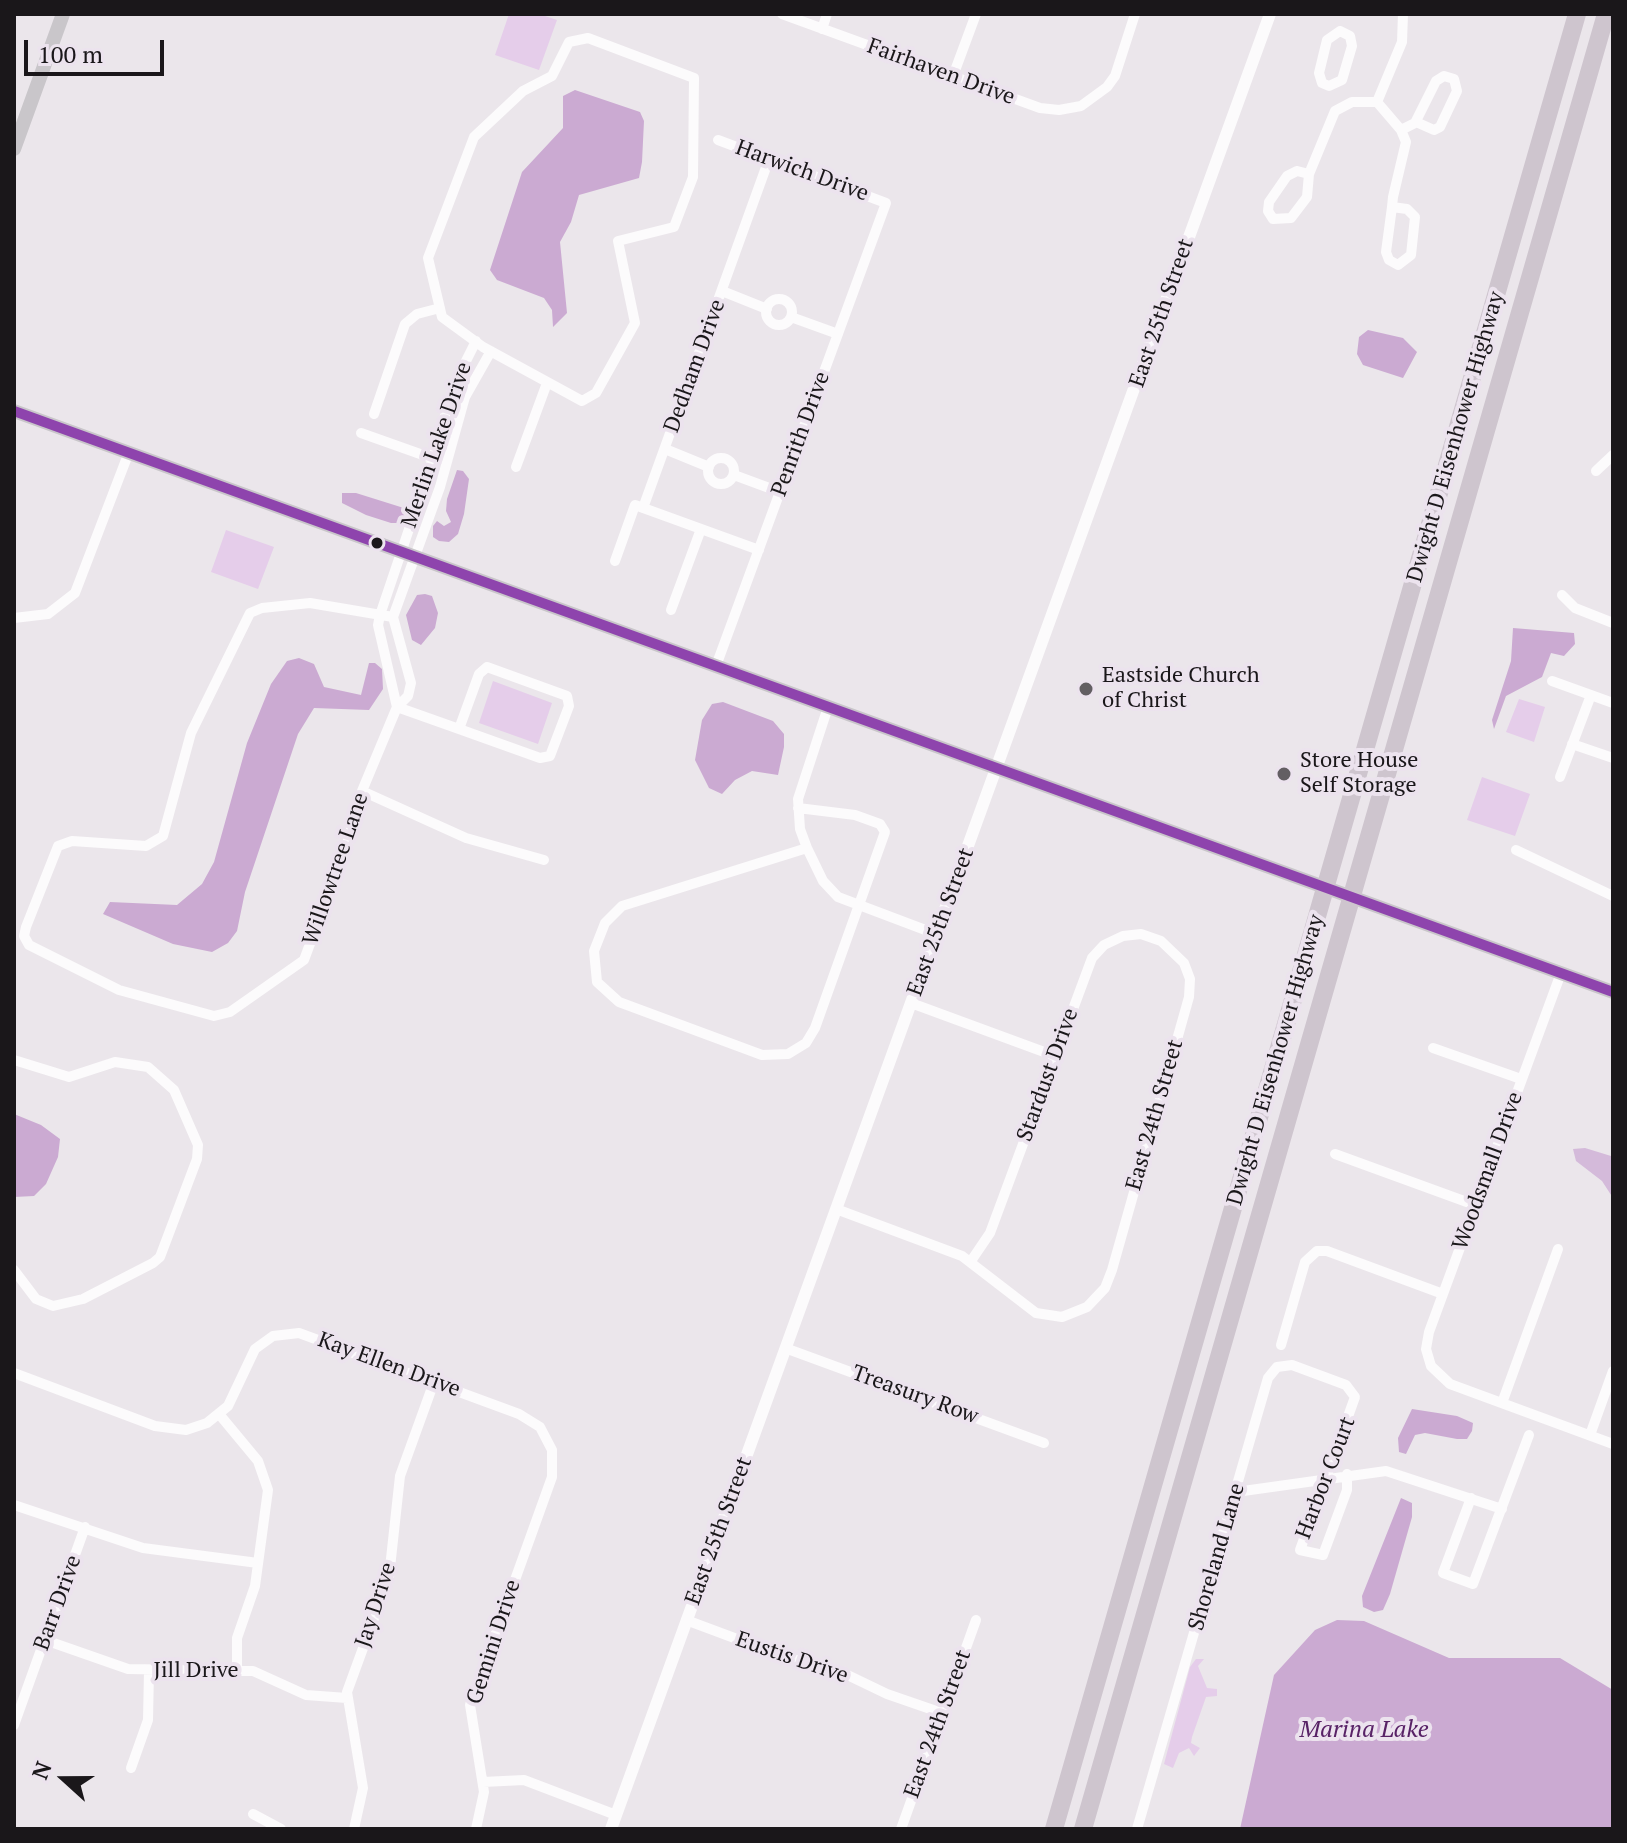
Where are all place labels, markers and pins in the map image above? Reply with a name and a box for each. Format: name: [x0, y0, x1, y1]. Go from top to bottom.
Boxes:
unlabelled marker: [369, 535, 385, 551]
place label: Eastside Church of Christ: [1102, 663, 1260, 714]
marker: Eastside Church of Christ: [1077, 680, 1095, 698]
place label: Store House Self Storage: [1300, 748, 1418, 800]
marker: Store House Self Storage: [1275, 765, 1293, 783]

